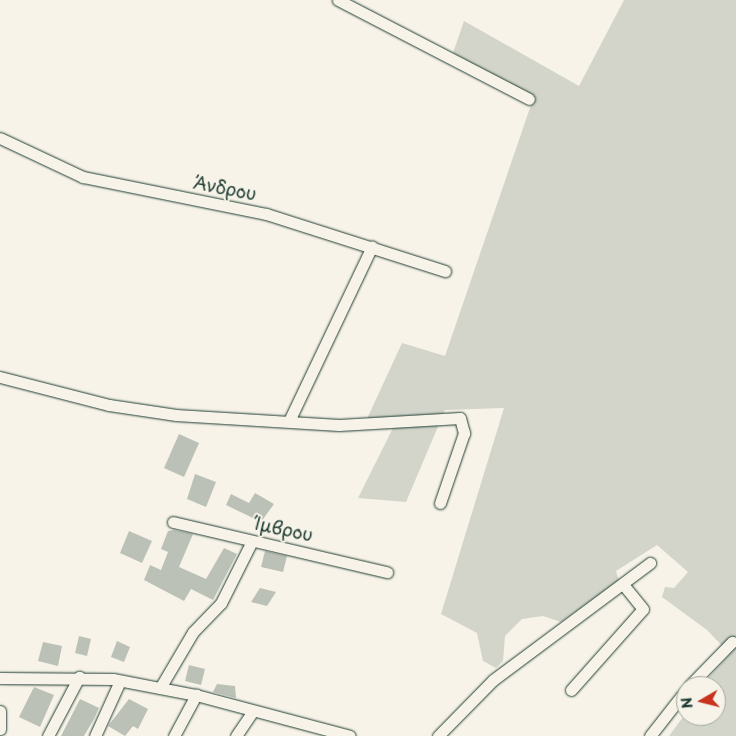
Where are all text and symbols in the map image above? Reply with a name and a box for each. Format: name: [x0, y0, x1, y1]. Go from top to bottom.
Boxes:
street label: Άνδρου: [192, 171, 258, 205]
street label: Ίμβρου: [253, 512, 315, 546]
north arrow: [676, 676, 726, 726]
text: N: [675, 696, 698, 710]

